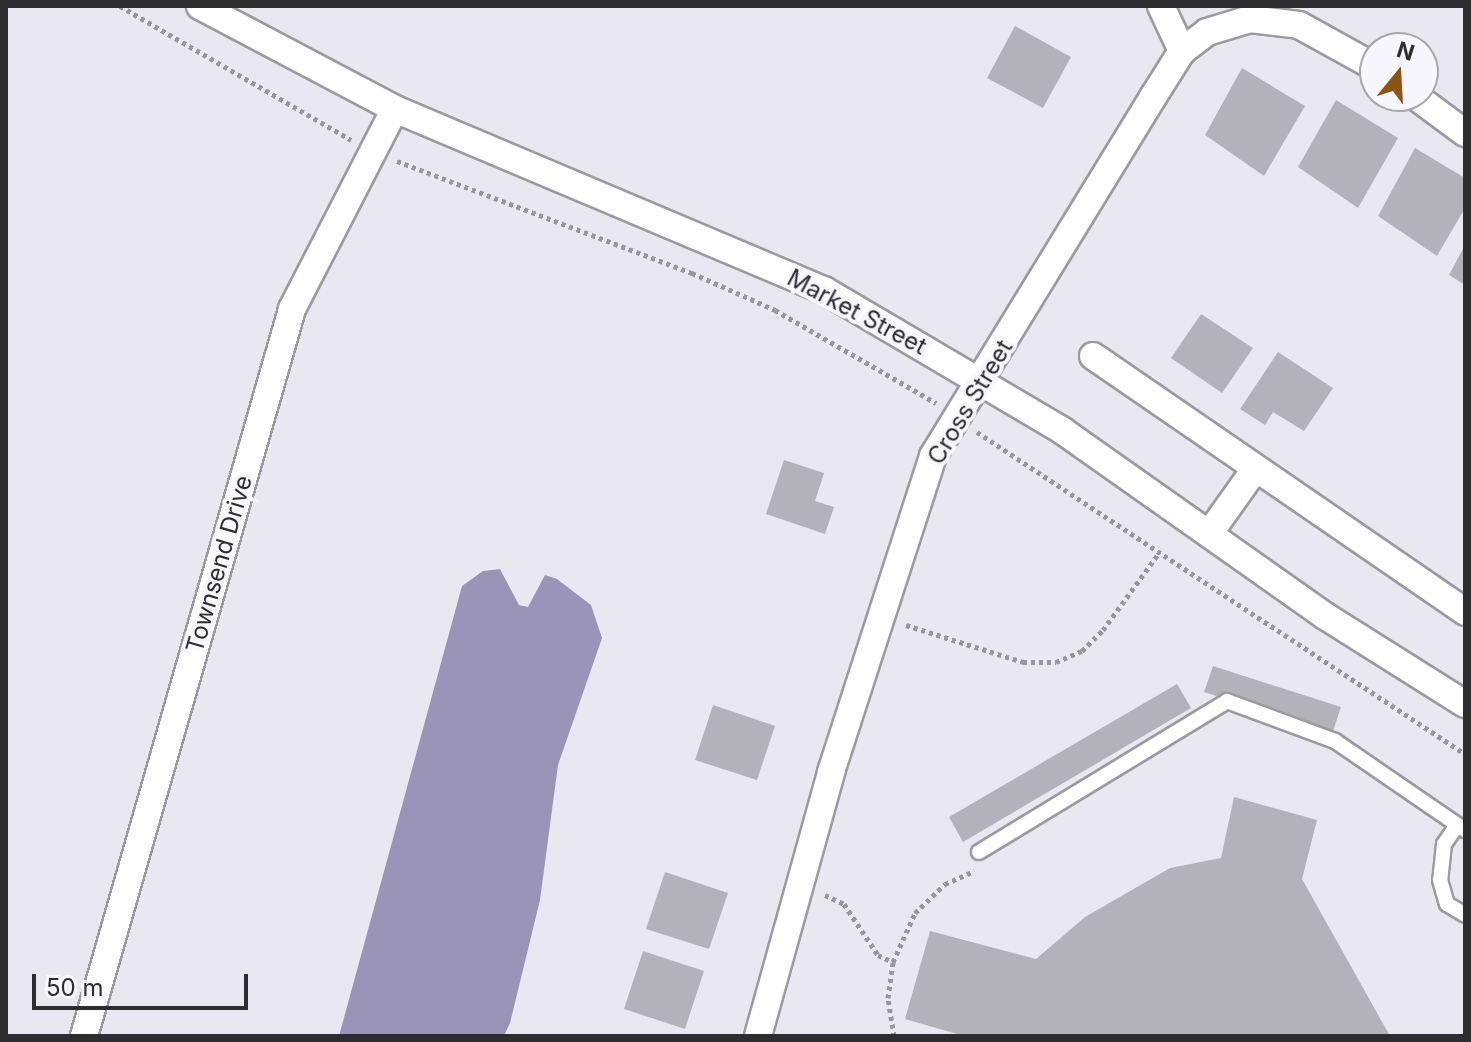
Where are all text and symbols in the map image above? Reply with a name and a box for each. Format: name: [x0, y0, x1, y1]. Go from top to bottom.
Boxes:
north arrow: [1359, 32, 1439, 112]
text: N: [1394, 36, 1418, 66]
street label: Market Street: [782, 263, 932, 361]
street label: Cross Street: [922, 334, 1018, 470]
street label: Townsend Drive: [180, 472, 258, 656]
scale bar: [36, 958, 252, 1008]
text: 50 m: [46, 973, 104, 1002]

